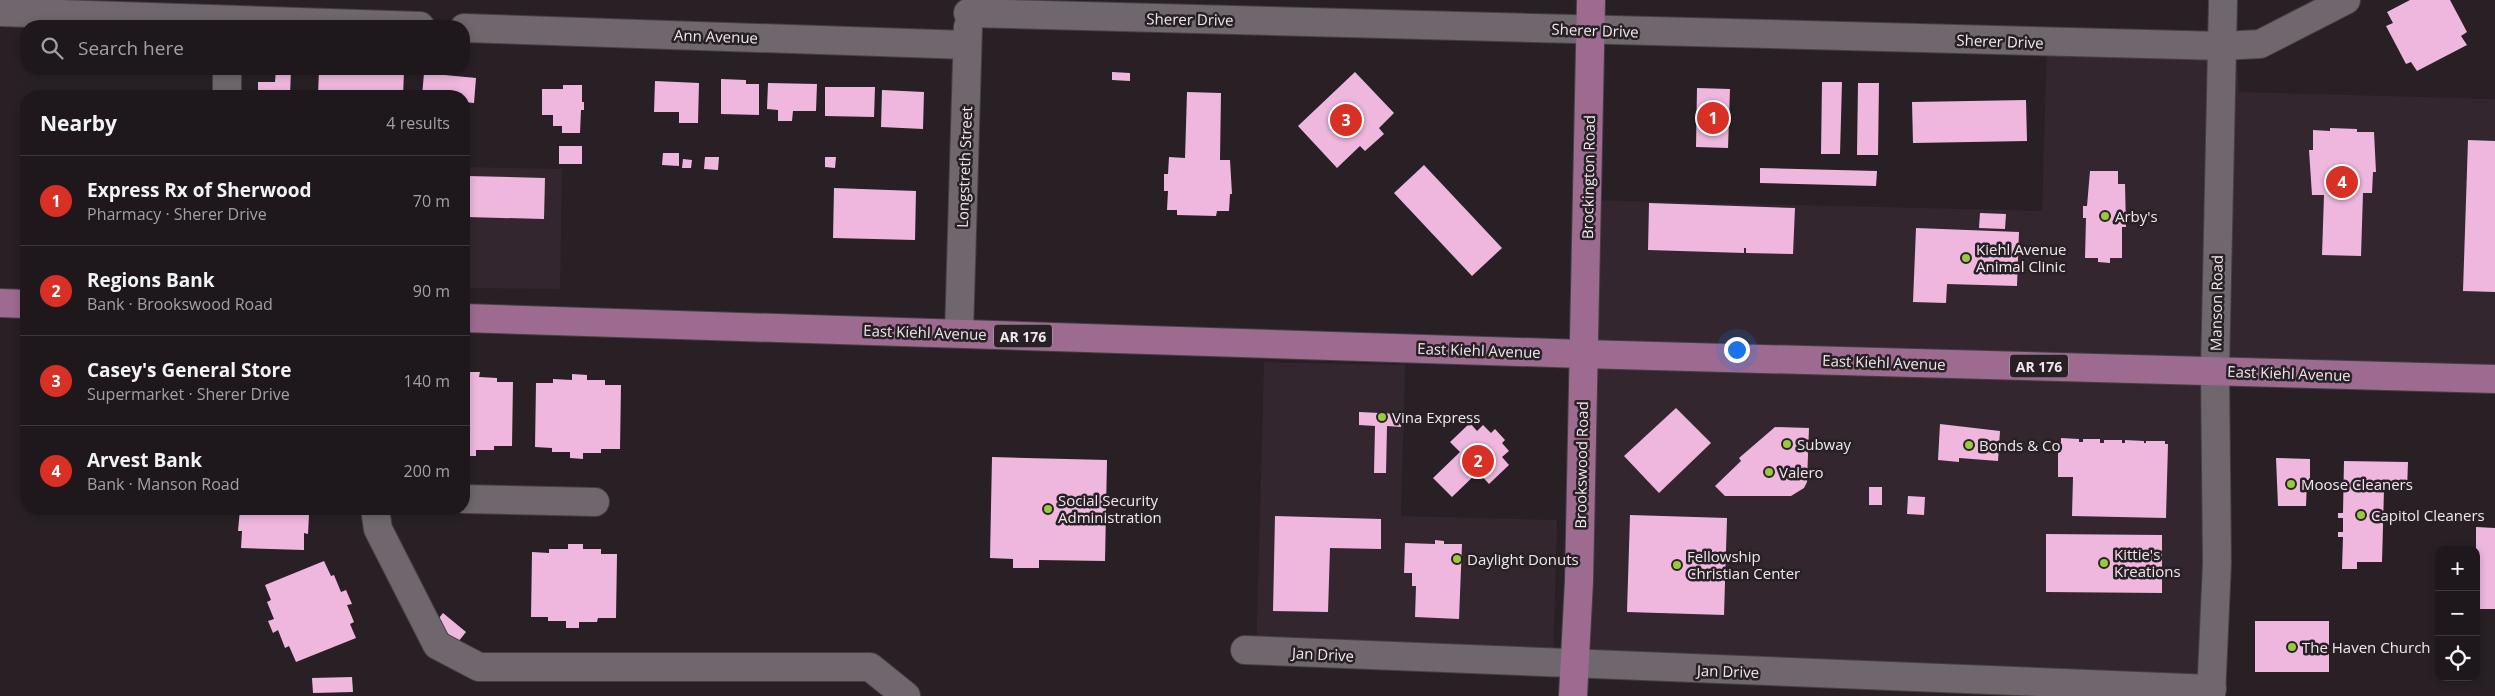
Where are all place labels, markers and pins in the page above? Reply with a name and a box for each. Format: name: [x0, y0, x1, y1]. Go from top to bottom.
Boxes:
pin: 1: [1697, 99, 1729, 137]
pin: 3: [1330, 101, 1362, 139]
pin: 4: [2326, 163, 2358, 201]
place label: Arby's: [2115, 206, 2158, 226]
marker: Arby's: [2099, 210, 2111, 222]
place label: Kiehl Avenue Animal Clinic: [1976, 239, 2067, 276]
marker: Kiehl Avenue Animal Clinic: [1960, 252, 1972, 264]
place label: Vina Express: [1392, 407, 1480, 427]
marker: Vina Express: [1376, 411, 1388, 423]
place label: Subway: [1797, 434, 1852, 454]
place label: Bonds & Co: [1979, 435, 2060, 455]
marker: Subway: [1781, 438, 1793, 450]
marker: Bonds & Co: [1963, 439, 1975, 451]
pin: 2: [1462, 442, 1494, 480]
place label: Valero: [1779, 462, 1824, 482]
marker: Valero: [1763, 466, 1775, 478]
place label: Moose Cleaners: [2301, 474, 2413, 494]
marker: Moose Cleaners: [2285, 478, 2297, 490]
place label: Social Security Administration: [1058, 490, 1162, 527]
marker: Social Security Administration: [1042, 503, 1054, 515]
place label: Capitol Cleaners: [2371, 505, 2485, 525]
marker: Capitol Cleaners: [2355, 509, 2367, 521]
place label: Kittie's Kreations: [2114, 544, 2181, 581]
place label: Fellowship Christian Center: [1687, 546, 1800, 583]
place label: Daylight Donuts: [1467, 549, 1579, 569]
marker: Daylight Donuts: [1451, 553, 1463, 565]
marker: Kittie's Kreations: [2098, 557, 2110, 569]
marker: Fellowship Christian Center: [1671, 559, 1683, 571]
place label: The Haven Church: [2302, 637, 2431, 657]
marker: The Haven Church: [2286, 641, 2298, 653]

